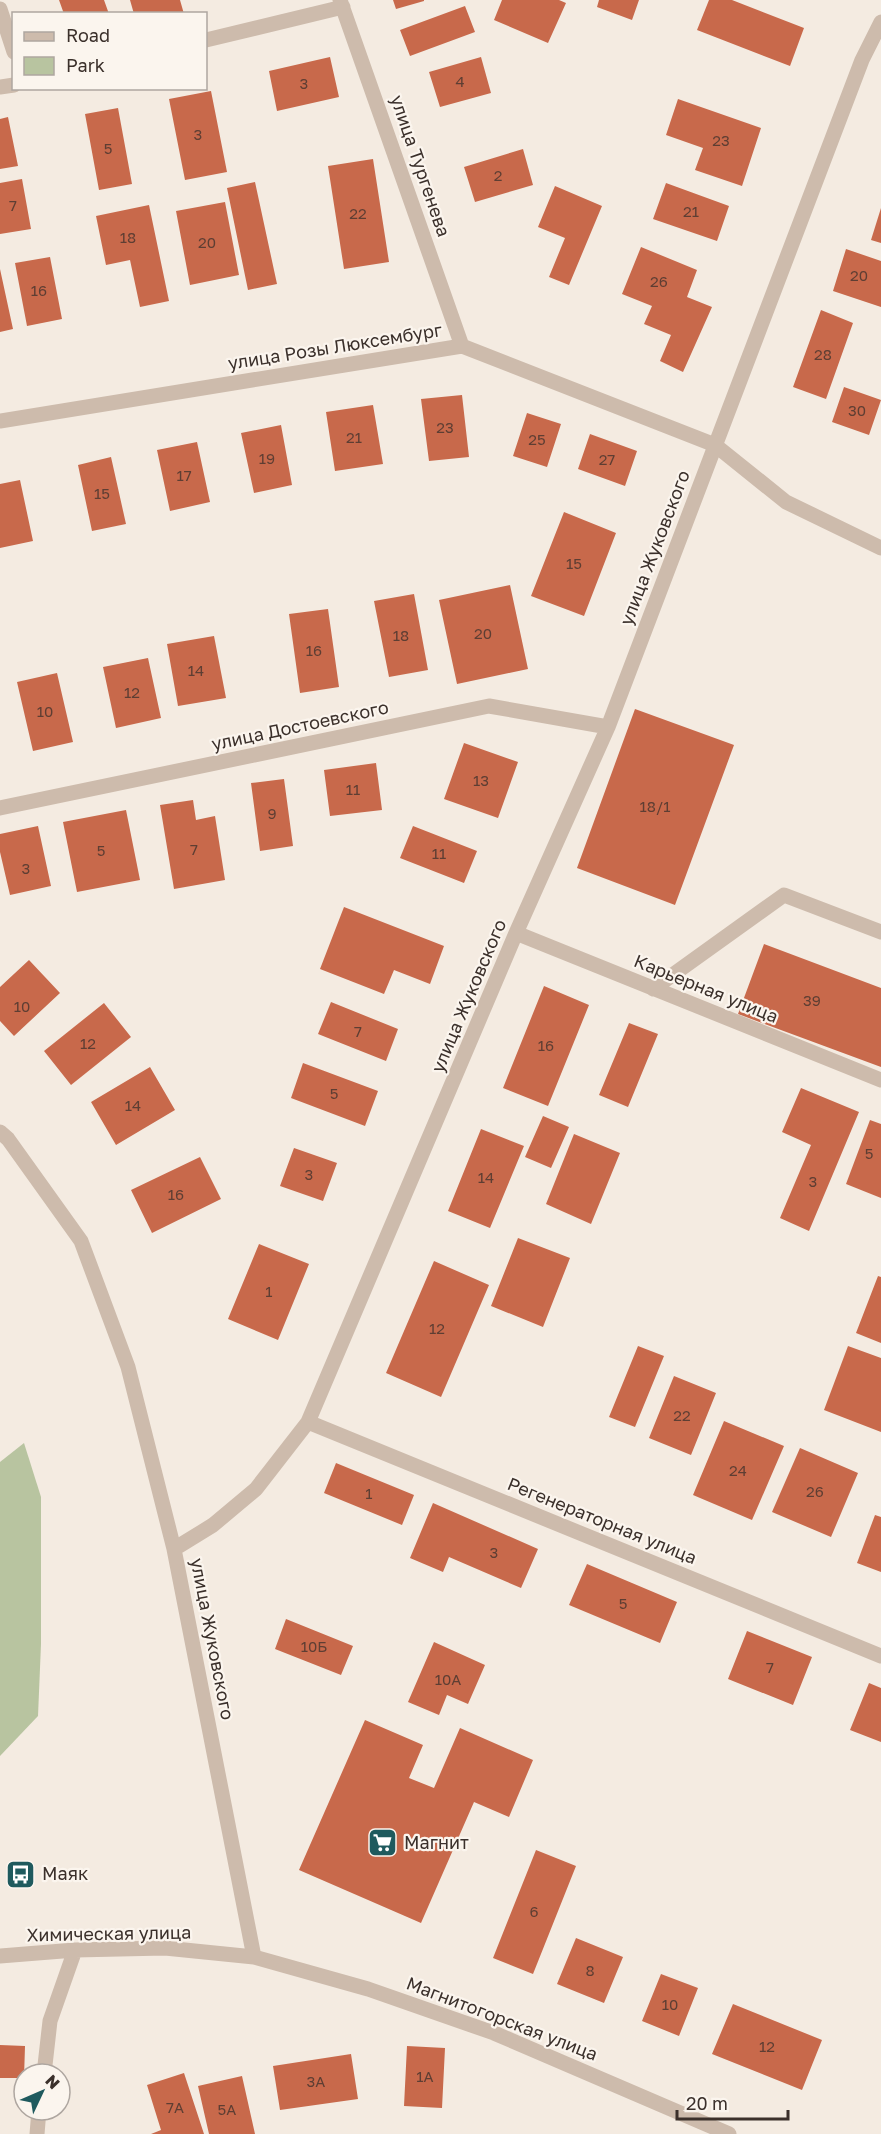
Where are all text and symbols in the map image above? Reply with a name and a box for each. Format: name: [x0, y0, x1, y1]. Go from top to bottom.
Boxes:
legend: [12, 12, 207, 90]
text: Road: [66, 24, 110, 46]
text: Park: [66, 54, 105, 76]
house number: 4: [455, 72, 465, 90]
house number: 3: [300, 74, 308, 92]
street label: улица Тургенева: [386, 92, 456, 239]
house number: 3: [194, 125, 202, 143]
house number: 23: [712, 131, 730, 149]
house number: 5: [104, 139, 112, 157]
house number: 2: [494, 166, 502, 184]
house number: 7: [9, 196, 17, 214]
house number: 21: [683, 202, 699, 220]
house number: 22: [349, 204, 367, 222]
house number: 18: [120, 228, 136, 246]
house number: 20: [198, 233, 216, 251]
house number: 20: [850, 266, 868, 284]
house number: 26: [650, 272, 668, 290]
house number: 16: [31, 281, 47, 299]
street label: улица Розы Люксембург: [226, 318, 444, 374]
house number: 28: [814, 345, 832, 363]
house number: 30: [848, 401, 866, 419]
house number: 23: [436, 418, 454, 436]
house number: 21: [346, 428, 362, 446]
house number: 25: [528, 430, 546, 448]
house number: 19: [259, 449, 275, 467]
house number: 27: [599, 450, 615, 468]
house number: 17: [176, 466, 192, 484]
street label: улица Жуковского: [614, 467, 694, 628]
house number: 15: [94, 484, 110, 502]
house number: 15: [566, 554, 582, 572]
house number: 20: [474, 624, 492, 642]
house number: 18: [393, 626, 409, 644]
house number: 16: [306, 641, 322, 659]
house number: 14: [188, 661, 204, 679]
house number: 12: [124, 683, 140, 701]
street label: улица Достоевского: [209, 696, 390, 755]
house number: 10: [37, 702, 53, 720]
house number: 13: [473, 771, 489, 789]
house number: 11: [346, 780, 360, 798]
house number: 18/1: [640, 797, 670, 815]
house number: 9: [267, 804, 277, 822]
house number: 7: [190, 840, 198, 858]
house number: 5: [97, 841, 105, 859]
house number: 11: [432, 844, 446, 862]
house number: 3: [22, 859, 30, 877]
street label: улица Жуковского: [426, 916, 510, 1076]
street label: Карьерная улица: [631, 949, 782, 1027]
house number: 39: [803, 991, 821, 1009]
house number: 10: [14, 997, 30, 1015]
house number: 7: [354, 1022, 362, 1040]
house number: 12: [80, 1034, 96, 1052]
house number: 16: [538, 1036, 554, 1054]
house number: 5: [330, 1084, 338, 1102]
house number: 14: [125, 1096, 141, 1114]
house number: 5: [865, 1144, 873, 1162]
house number: 3: [305, 1165, 313, 1183]
house number: 14: [478, 1168, 494, 1186]
house number: 3: [809, 1172, 817, 1190]
house number: 16: [168, 1185, 184, 1203]
house number: 1: [265, 1282, 273, 1300]
house number: 12: [429, 1319, 445, 1337]
house number: 22: [673, 1406, 691, 1424]
house number: 24: [729, 1461, 747, 1479]
street label: Регенераторная улица: [504, 1472, 700, 1568]
house number: 26: [806, 1482, 824, 1500]
house number: 1: [365, 1484, 373, 1502]
house number: 3: [490, 1543, 498, 1561]
street label: улица Жуковского: [187, 1556, 239, 1722]
house number: 5: [619, 1594, 627, 1612]
house number: 10Б: [301, 1637, 327, 1655]
house number: 7: [766, 1658, 774, 1676]
house number: 10А: [435, 1670, 461, 1688]
supermarket icon: Магнит: [367, 1827, 399, 1859]
place label: Магнит: [404, 1831, 469, 1853]
bus stop icon: Маяк: [5, 1858, 37, 1890]
place label: Маяк: [42, 1862, 88, 1884]
house number: 6: [529, 1902, 539, 1920]
street label: Химическая улица: [26, 1921, 192, 1945]
house number: 8: [585, 1961, 595, 1979]
street label: Магнитогорская улица: [404, 1971, 601, 2065]
house number: 10: [662, 1995, 678, 2013]
house number: 12: [759, 2037, 775, 2055]
north arrow: [12, 2062, 72, 2122]
house number: 1А: [416, 2067, 434, 2085]
text: N: [41, 2070, 64, 2093]
house number: 3А: [307, 2072, 325, 2090]
scale bar: [677, 2083, 788, 2121]
text: 20 m: [686, 2092, 728, 2114]
house number: 7А: [166, 2098, 184, 2116]
house number: 5А: [218, 2100, 236, 2118]

